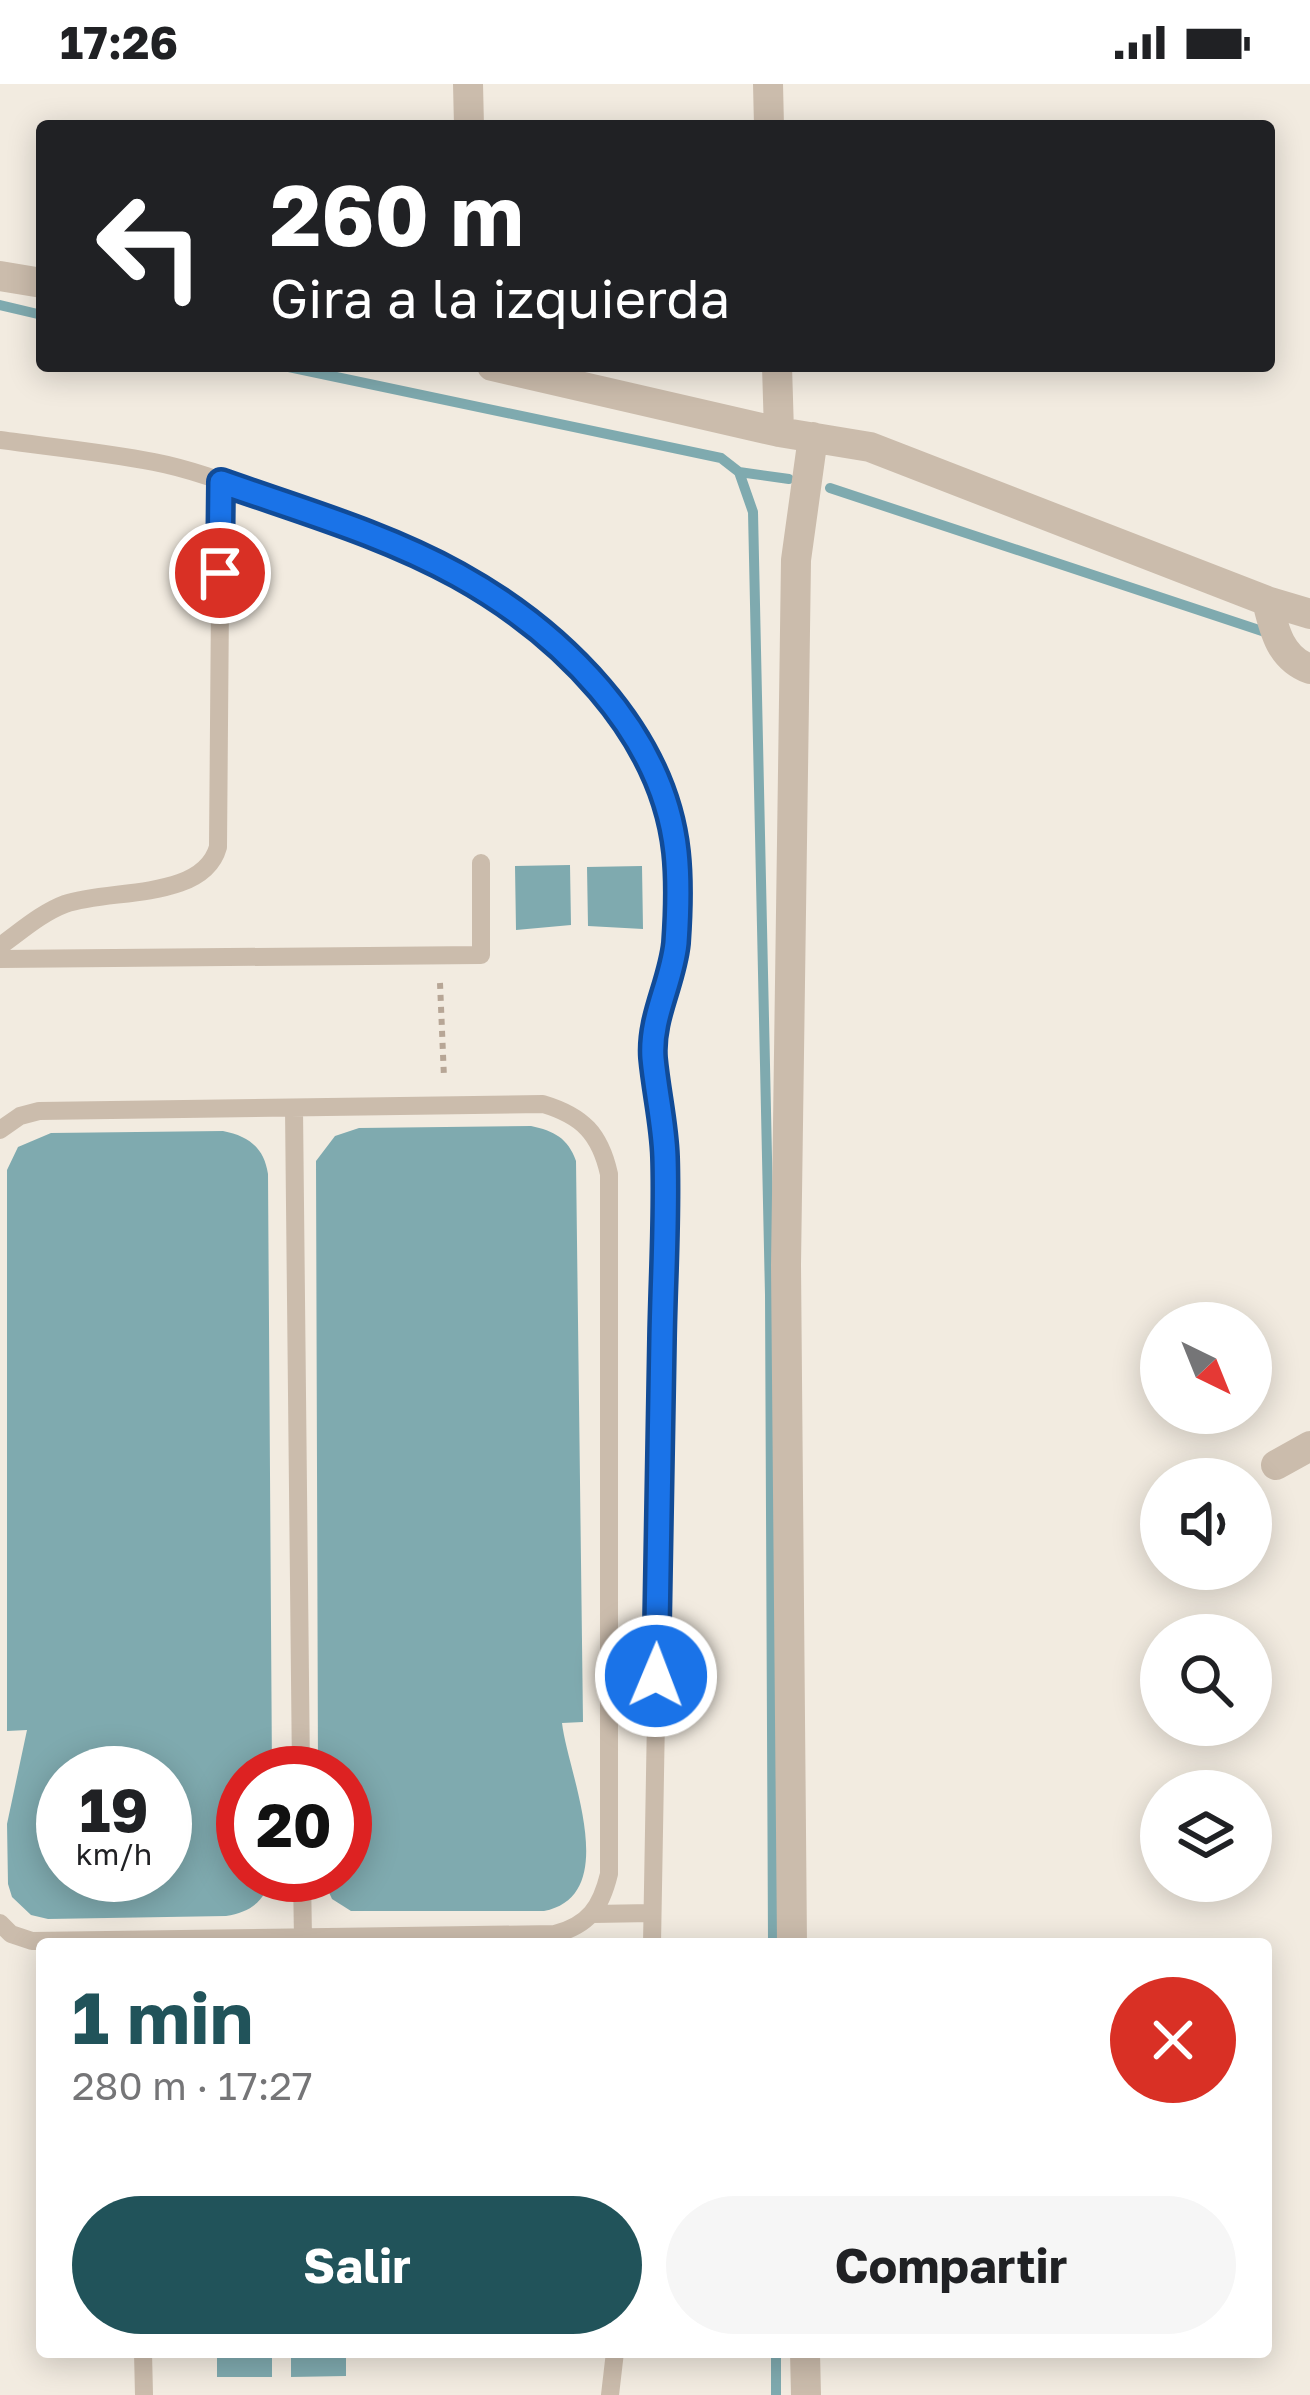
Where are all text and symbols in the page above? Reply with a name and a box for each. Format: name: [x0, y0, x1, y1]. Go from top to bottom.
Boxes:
text: 17:26: [60, 15, 178, 69]
text: 260 m: [270, 164, 524, 264]
icon: left: [72, 168, 228, 324]
text: Gira a la izquierda: [270, 265, 730, 330]
pin: [169, 522, 271, 624]
icon: arrive: [187, 540, 253, 606]
north arrow: [1140, 1302, 1272, 1434]
map controls: [1140, 1302, 1272, 1902]
button: sound: [1140, 1458, 1272, 1590]
position arrow: [593, 1613, 719, 1739]
button: search: [1140, 1614, 1272, 1746]
speed limit sign: 20: [216, 1746, 372, 1902]
button: layers: [1140, 1770, 1272, 1902]
text: 19: [79, 1773, 148, 1845]
text: km/h: [76, 1836, 152, 1872]
text: 1 min: [72, 1973, 253, 2060]
button: close: [1110, 1977, 1236, 2103]
text: 280 m · 17:27: [72, 2062, 313, 2109]
button: Salir: [72, 2196, 642, 2334]
button: Compartir: [666, 2196, 1236, 2334]

